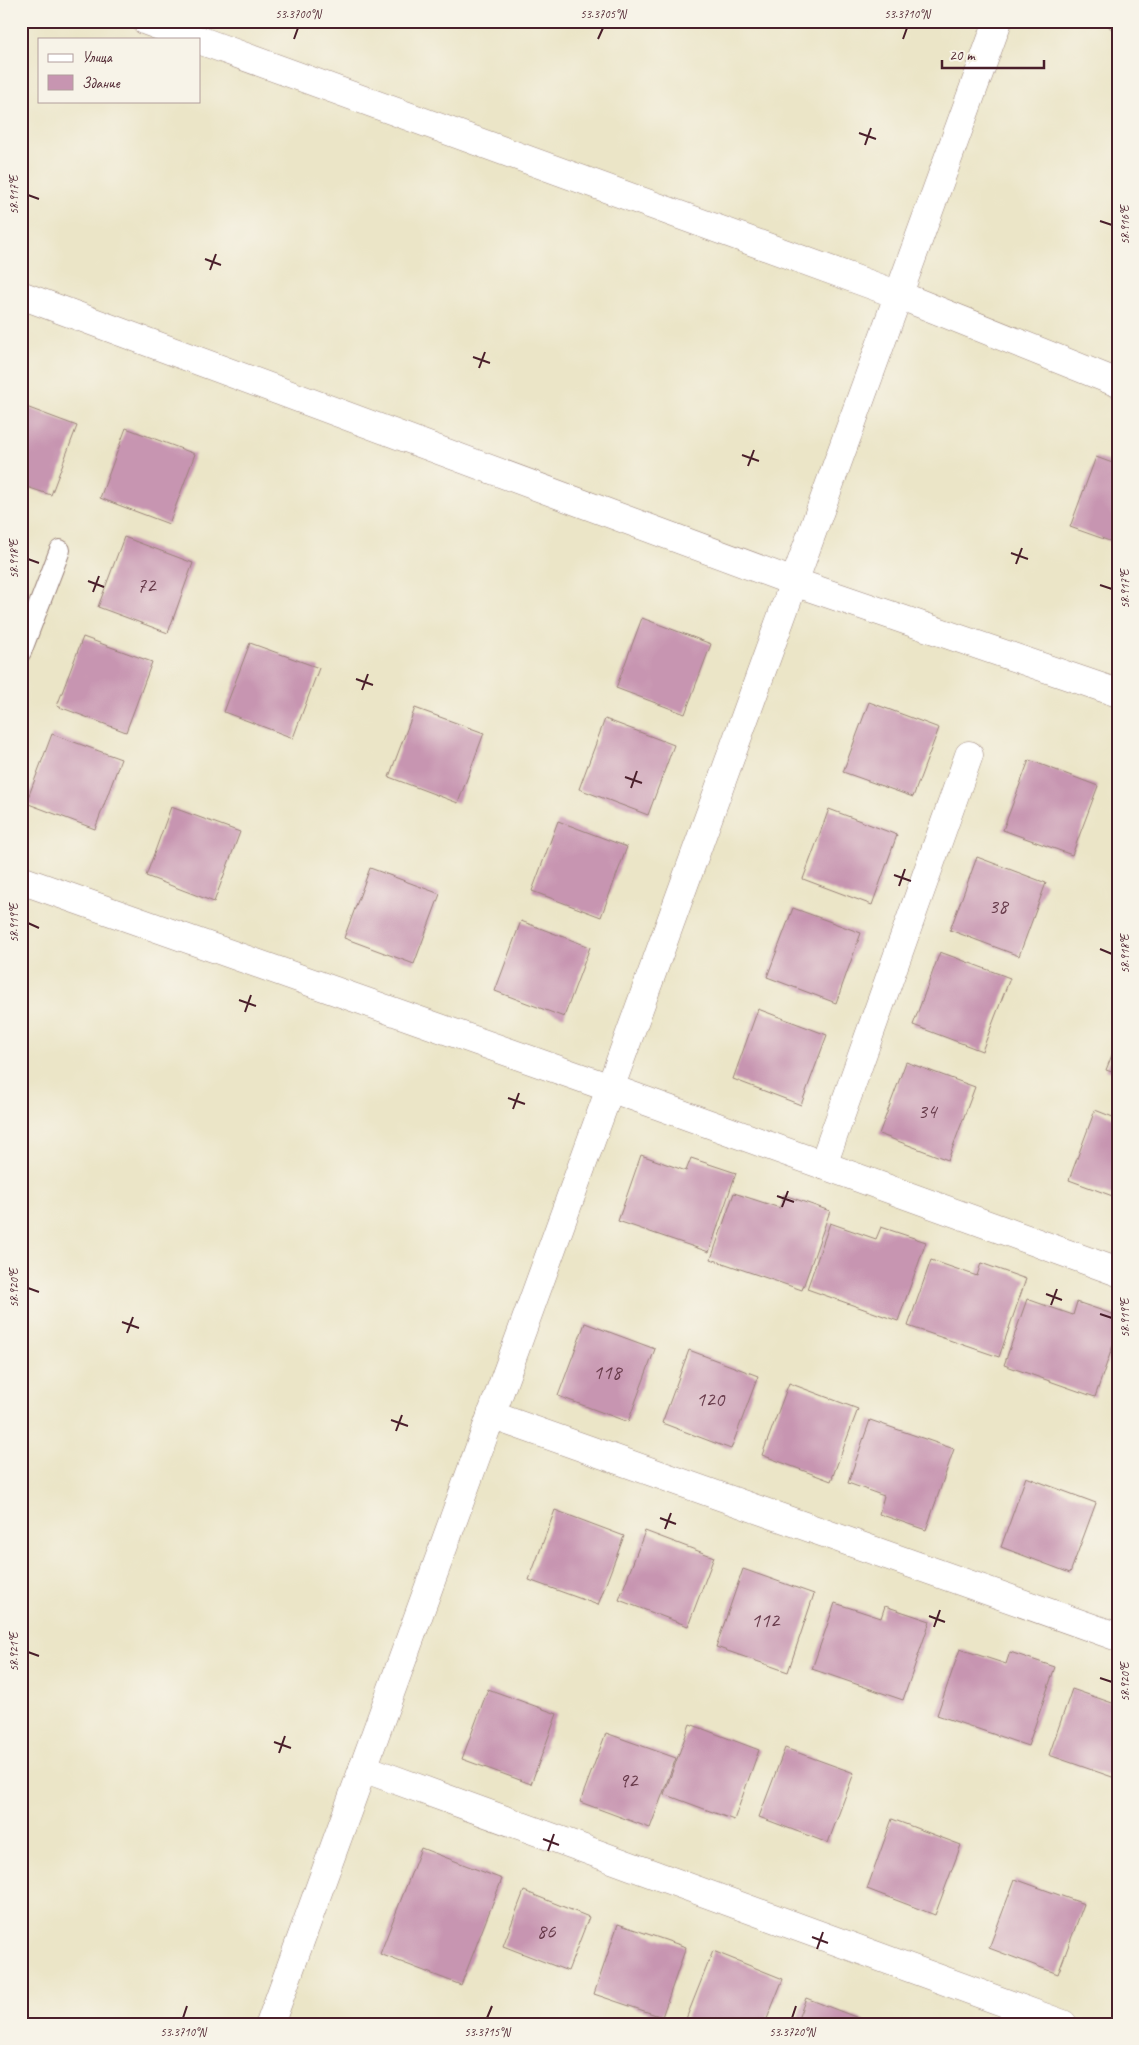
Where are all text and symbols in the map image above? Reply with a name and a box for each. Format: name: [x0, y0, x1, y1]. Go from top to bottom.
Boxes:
text: 53.3700°N: [275, 6, 322, 22]
text: 53.3705°N: [580, 6, 627, 22]
text: 53.3710°N: [884, 6, 931, 22]
legend: [38, 38, 200, 102]
scale bar: [942, 38, 1044, 70]
text: 20 m: [949, 46, 976, 65]
text: Улица: [82, 48, 113, 67]
text: Здание: [82, 74, 121, 93]
text: 58.917°E: [6, 174, 22, 215]
text: 58.916°E: [1117, 204, 1133, 245]
text: 58.918°E: [6, 538, 22, 579]
text: 58.917°E: [1117, 568, 1133, 609]
house number: 72: [137, 572, 157, 598]
house number: 38: [989, 893, 1010, 919]
text: 58.919°E: [6, 902, 22, 943]
text: 58.918°E: [1117, 933, 1133, 974]
house number: 34: [918, 1098, 939, 1124]
text: 58.920°E: [6, 1267, 22, 1308]
text: 58.919°E: [1117, 1297, 1133, 1338]
house number: 118: [593, 1359, 624, 1385]
house number: 120: [696, 1386, 726, 1412]
house number: 112: [751, 1607, 781, 1633]
text: 58.921°E: [6, 1631, 22, 1672]
text: 58.920°E: [1117, 1661, 1133, 1702]
house number: 92: [619, 1767, 639, 1793]
house number: 86: [537, 1918, 556, 1944]
text: 53.3710°N: [160, 2024, 207, 2040]
text: 53.3715°N: [464, 2024, 511, 2040]
text: 53.3720°N: [769, 2024, 816, 2040]

